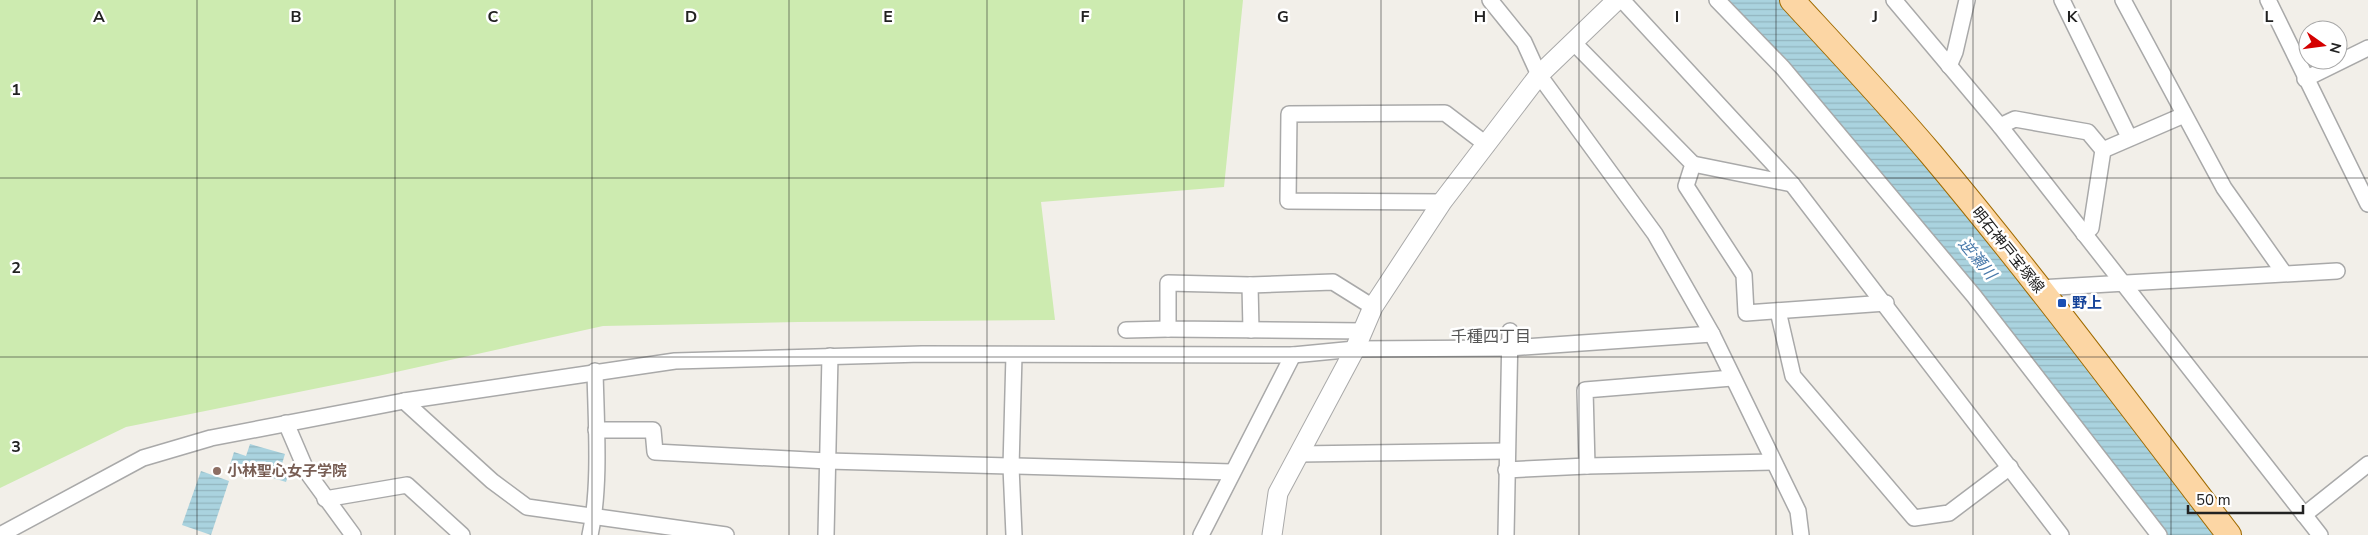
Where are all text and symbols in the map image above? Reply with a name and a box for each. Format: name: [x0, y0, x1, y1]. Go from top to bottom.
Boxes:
text: A: [93, 6, 105, 28]
text: B: [290, 6, 302, 28]
text: C: [488, 6, 499, 28]
text: D: [685, 6, 697, 28]
text: E: [883, 6, 893, 28]
text: F: [1081, 6, 1090, 28]
text: G: [1277, 6, 1289, 28]
text: H: [1474, 6, 1486, 28]
text: I: [1675, 6, 1679, 28]
text: J: [1871, 6, 1878, 28]
text: K: [2067, 6, 2079, 28]
text: L: [2265, 6, 2274, 28]
north arrow: [2298, 20, 2348, 70]
text: N: [2325, 41, 2346, 55]
text: 1: [11, 79, 21, 101]
street label: 明石神戸宝塚線: [1967, 203, 2049, 297]
water label: 逆瀬川: [1953, 234, 2002, 286]
text: 2: [11, 257, 21, 279]
place label: 野上: [2072, 293, 2102, 313]
marker: 野上: [2056, 297, 2068, 309]
district label: 千種四丁目: [1451, 326, 1531, 348]
text: 3: [11, 436, 21, 458]
place label: 小林聖心女子学院: [227, 461, 347, 481]
marker: 小林聖心女子学院: [211, 465, 223, 477]
scale bar: [2188, 482, 2303, 514]
text: 50 m: [2196, 490, 2231, 510]

